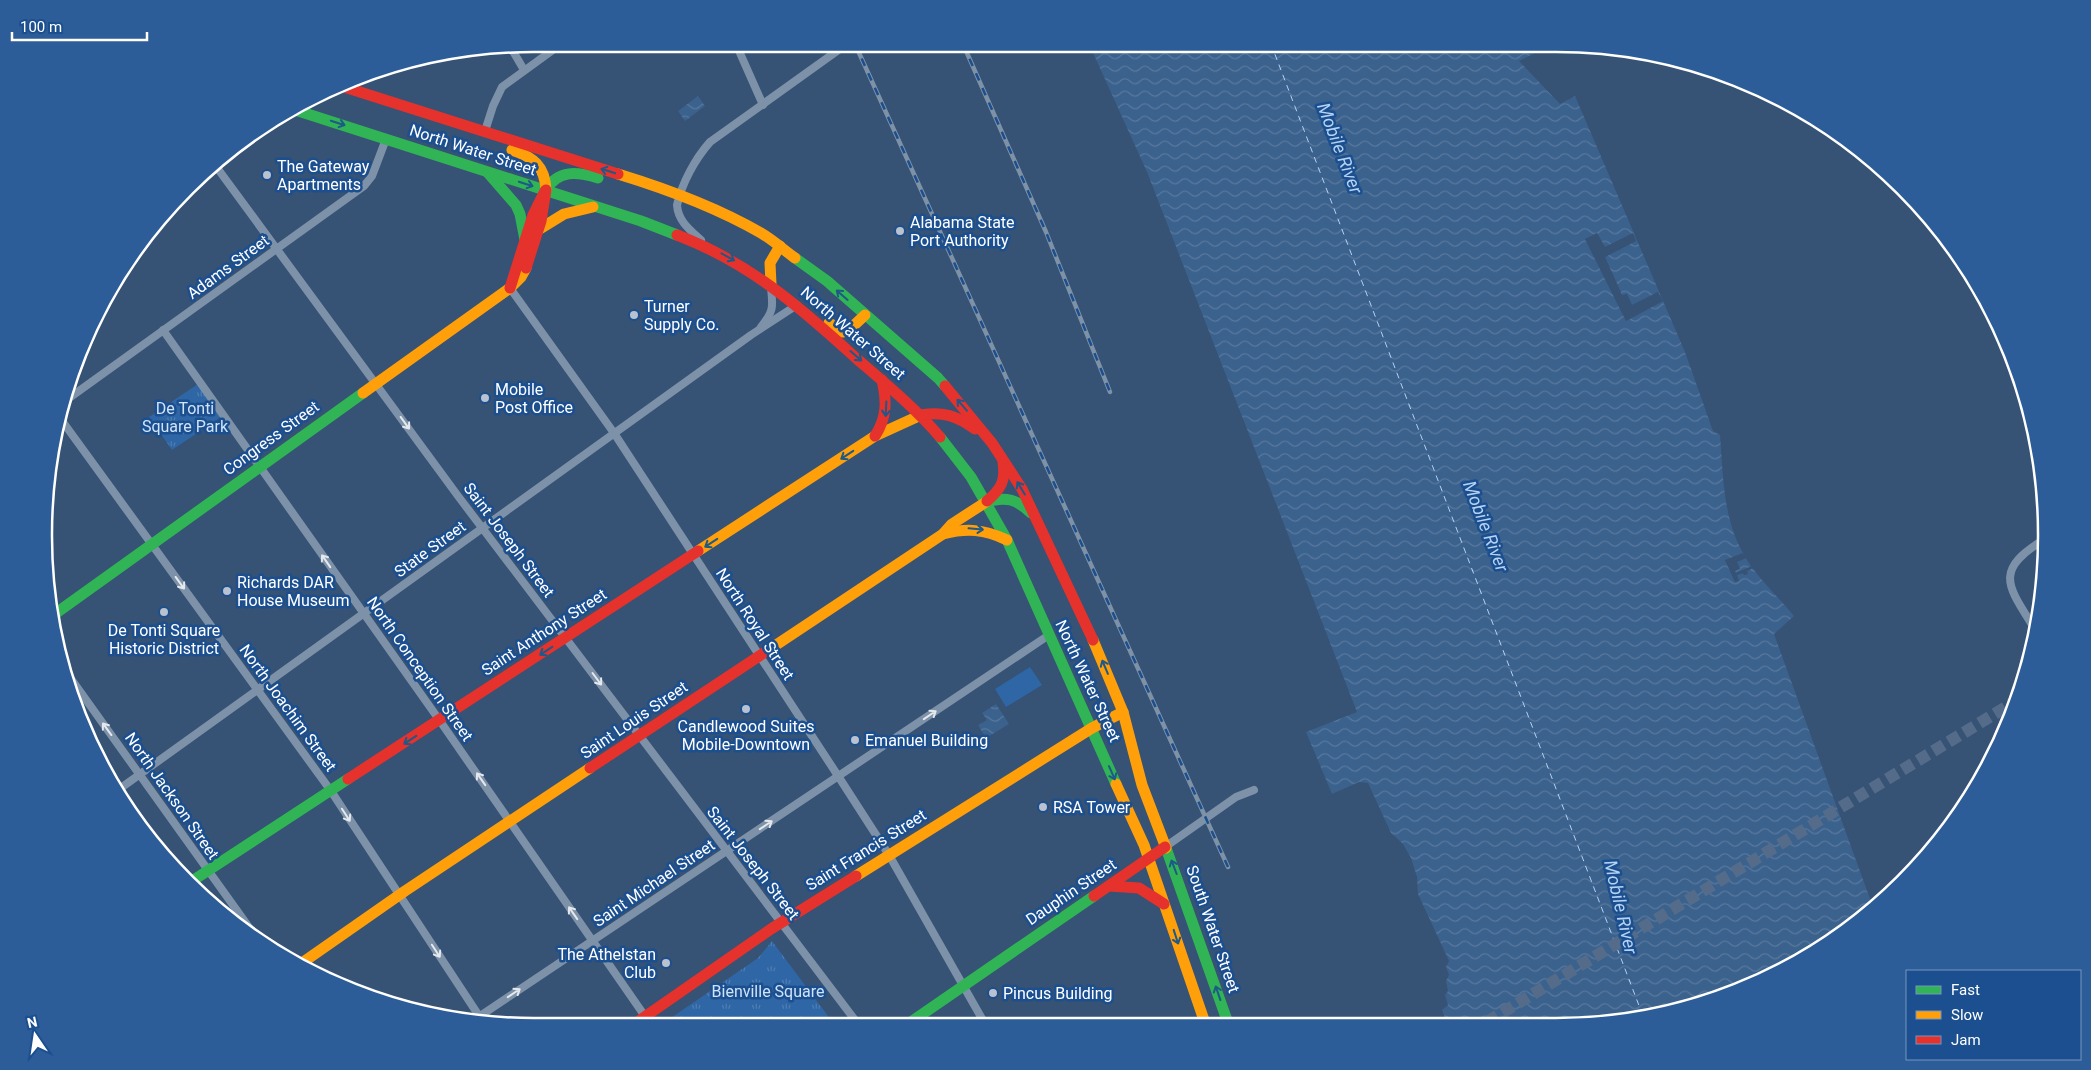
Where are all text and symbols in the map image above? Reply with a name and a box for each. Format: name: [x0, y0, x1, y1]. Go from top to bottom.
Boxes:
scale bar: [12, 10, 148, 42]
text: 100 m: [20, 18, 62, 36]
water label: Mobile River: [1313, 100, 1367, 197]
one-way arrow: [330, 119, 346, 129]
street label: North Water Street: [407, 121, 539, 179]
place label: The Gateway Apartments: [277, 157, 370, 194]
one-way arrow: [601, 165, 617, 175]
marker: The Gateway Apartments: [261, 169, 273, 181]
one-way arrow: [518, 179, 534, 189]
place label: Alabama State Port Authority: [910, 213, 1015, 250]
marker: Alabama State Port Authority: [894, 225, 906, 237]
street label: Adams Street: [183, 231, 273, 303]
one-way arrow: [720, 253, 734, 263]
street label: North Water Street: [797, 282, 909, 384]
one-way arrow: [836, 289, 849, 300]
place label: Turner Supply Co.: [644, 297, 719, 334]
marker: Turner Supply Co.: [628, 309, 640, 321]
one-way arrow: [849, 351, 862, 362]
place label: Mobile Post Office: [495, 380, 573, 417]
marker: Mobile Post Office: [479, 392, 491, 404]
street label: Congress Street: [219, 397, 323, 479]
one-way arrow: [956, 398, 967, 411]
park label: De Tonti Square Park: [142, 399, 229, 436]
one-way arrow: [882, 401, 891, 417]
one-way arrow: [400, 416, 410, 430]
one-way arrow: [841, 450, 855, 460]
water label: Mobile River: [1459, 478, 1513, 575]
street label: Saint Joseph Street: [460, 479, 558, 601]
one-way arrow: [1016, 481, 1026, 495]
street label: State Street: [391, 517, 469, 581]
one-way arrow: [968, 524, 984, 534]
one-way arrow: [704, 538, 718, 548]
one-way arrow: [321, 554, 331, 568]
street label: North Royal Street: [712, 565, 798, 683]
place label: Richards DAR House Museum: [237, 573, 349, 610]
one-way arrow: [175, 576, 185, 590]
street label: Saint Anthony Street: [478, 584, 610, 680]
marker: Richards DAR House Museum: [221, 585, 233, 597]
street label: North Conception Street: [363, 593, 477, 745]
marker: De Tonti Square Historic District: [158, 606, 170, 618]
street label: North Water Street: [1051, 617, 1125, 745]
place label: De Tonti Square Historic District: [108, 621, 220, 658]
street label: North Joachim Street: [236, 641, 340, 775]
one-way arrow: [539, 646, 553, 656]
one-way arrow: [1099, 660, 1109, 675]
one-way arrow: [592, 672, 602, 686]
street label: Saint Louis Street: [577, 677, 691, 763]
marker: Candlewood Suites Mobile-Downtown: [740, 703, 752, 715]
one-way arrow: [923, 710, 937, 721]
place label: Candlewood Suites Mobile-Downtown: [678, 717, 814, 754]
one-way arrow: [102, 723, 113, 736]
street label: North Jackson Street: [121, 729, 223, 863]
place label: Emanuel Building: [865, 731, 988, 750]
marker: Emanuel Building: [849, 734, 861, 746]
one-way arrow: [403, 735, 417, 745]
one-way arrow: [1107, 765, 1117, 780]
one-way arrow: [476, 772, 486, 786]
place label: RSA Tower: [1053, 798, 1131, 817]
marker: RSA Tower: [1037, 801, 1049, 813]
street label: Saint Joseph Street: [703, 802, 803, 924]
street label: Saint Francis Street: [802, 805, 930, 895]
one-way arrow: [341, 808, 352, 822]
one-way arrow: [759, 820, 773, 830]
street label: Saint Michael Street: [590, 835, 718, 931]
street label: Dauphin Street: [1022, 855, 1120, 929]
water label: Mobile River: [1600, 858, 1642, 957]
one-way arrow: [1168, 860, 1177, 875]
street label: South Water Street: [1182, 863, 1244, 995]
one-way arrow: [568, 906, 578, 920]
one-way arrow: [1172, 929, 1181, 945]
one-way arrow: [431, 943, 441, 957]
place label: The Athelstan Club: [557, 945, 656, 982]
marker: The Athelstan Club: [660, 957, 672, 969]
legend: [1906, 970, 2081, 1060]
text: Fast: [1951, 981, 1980, 999]
park label: Bienville Square: [712, 982, 824, 1001]
place label: Pincus Building: [1003, 984, 1113, 1003]
one-way arrow: [1213, 986, 1222, 1001]
marker: Pincus Building: [987, 987, 999, 999]
one-way arrow: [507, 988, 521, 998]
text: Slow: [1951, 1006, 1983, 1024]
north arrow: [10, 1010, 60, 1060]
text: N: [25, 1013, 39, 1031]
text: Jam: [1951, 1031, 1981, 1049]

